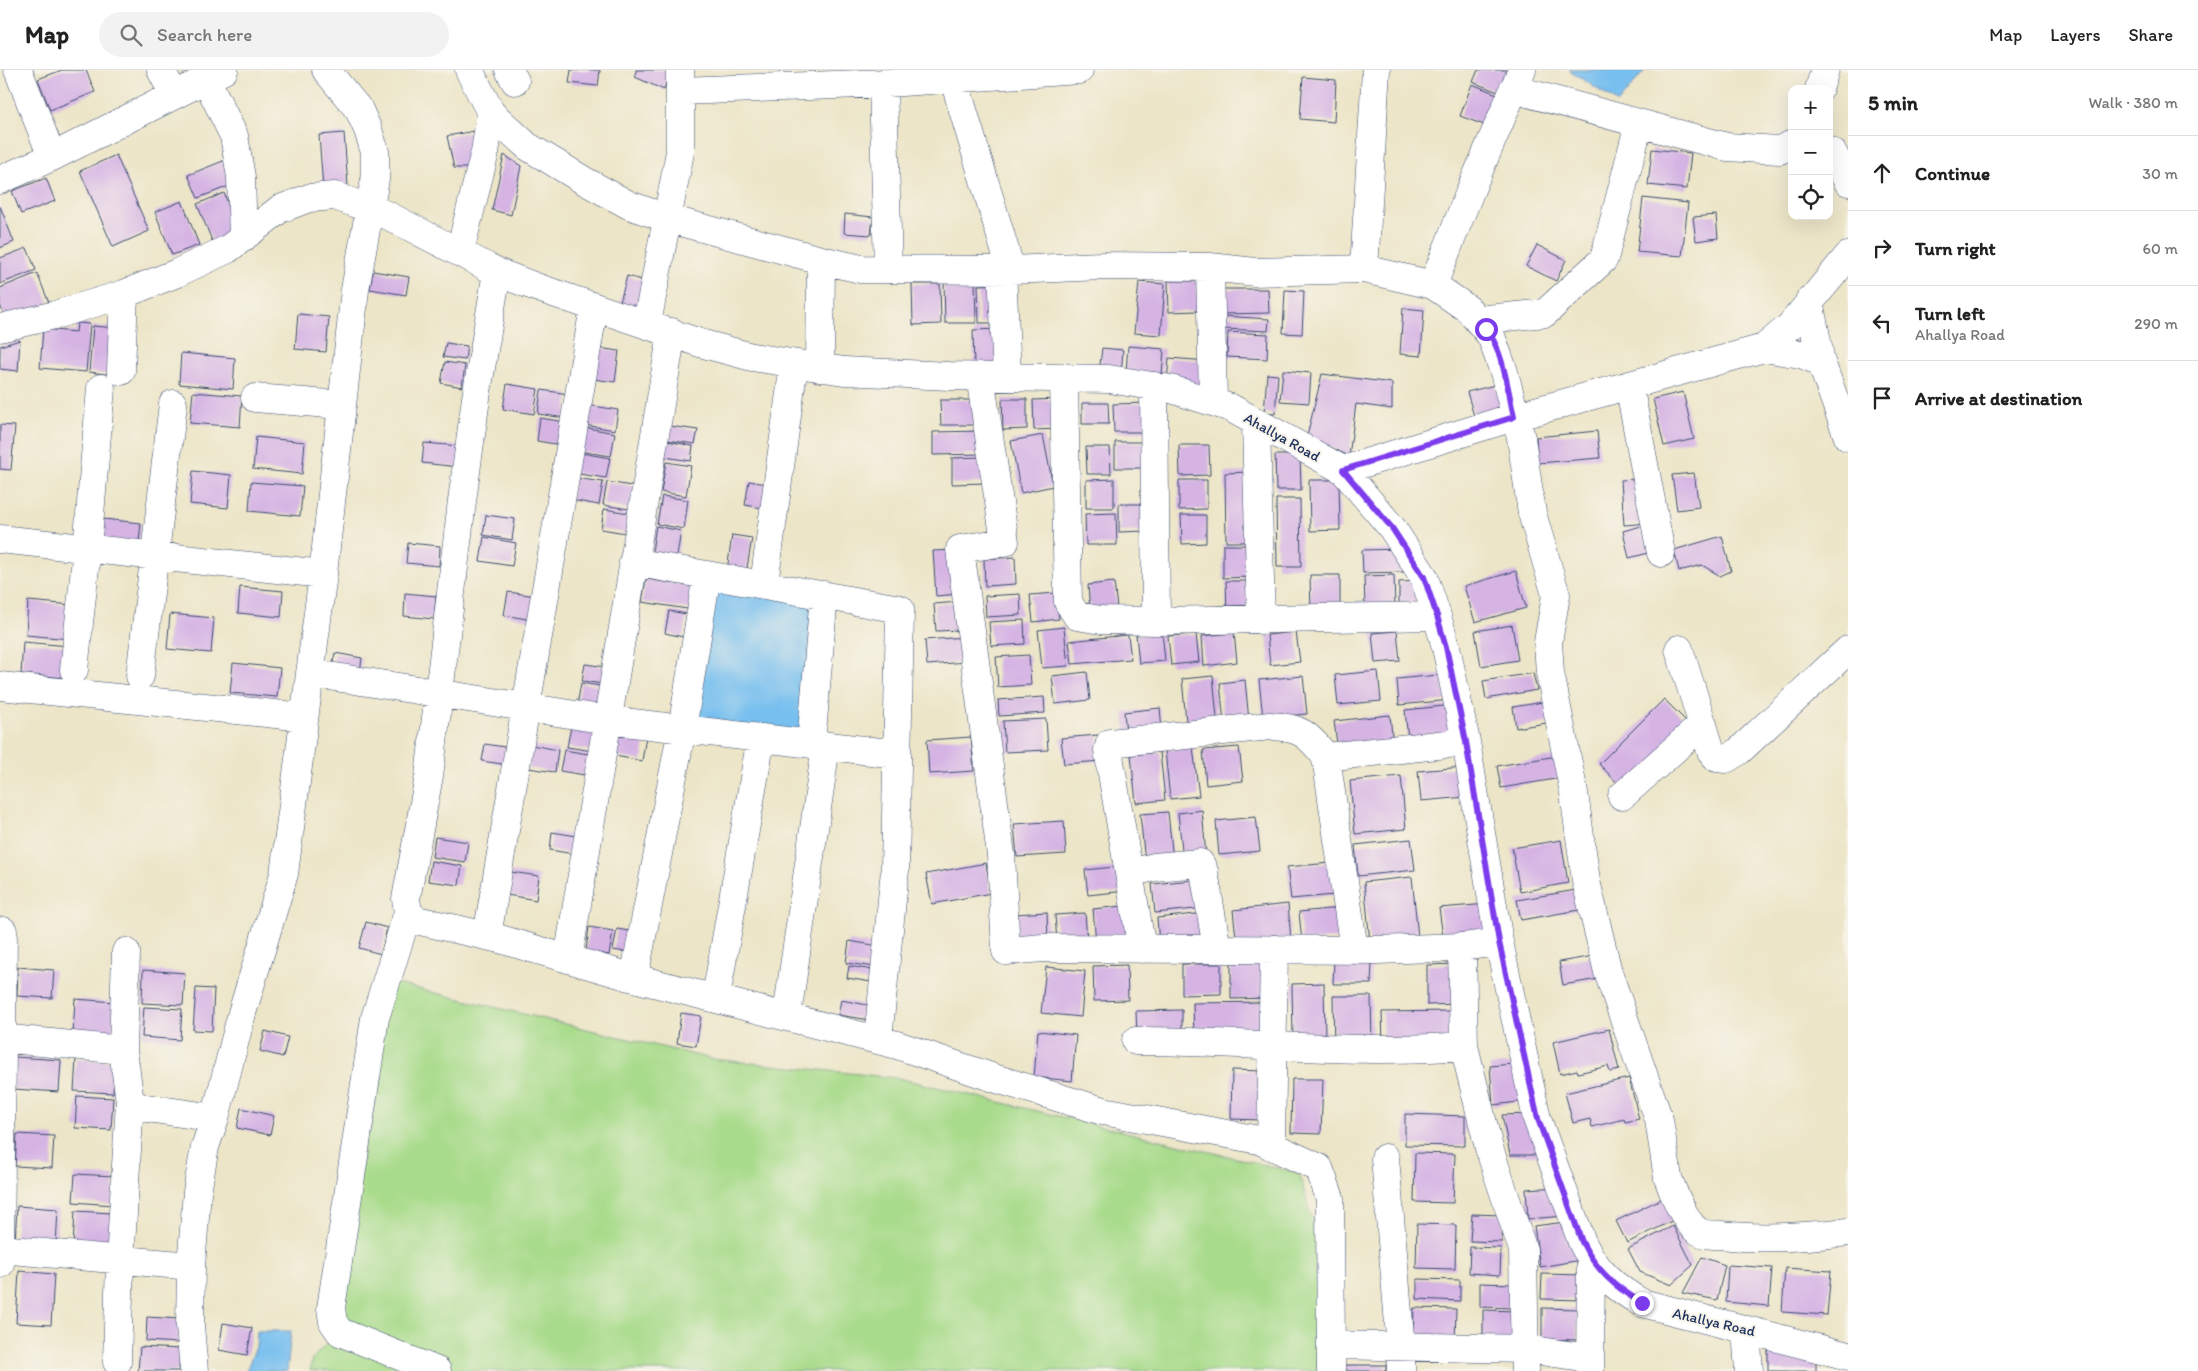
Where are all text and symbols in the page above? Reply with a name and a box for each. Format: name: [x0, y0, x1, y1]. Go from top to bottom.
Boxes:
search box: [99, 12, 449, 57]
text: Map: [25, 20, 69, 49]
icon: search: [117, 21, 145, 49]
text: Search here: [157, 23, 252, 46]
text: Map: [1989, 24, 2022, 46]
text: Layers: [2050, 24, 2100, 46]
text: Share: [2128, 24, 2173, 46]
map controls: [1788, 85, 1833, 220]
button: +: [1788, 85, 1833, 130]
text: 5 min: [1868, 90, 1918, 115]
text: Walk · 380 m: [2088, 93, 2178, 112]
button: −: [1788, 130, 1833, 175]
icon: ahead: [1868, 159, 1896, 187]
text: Continue: [1915, 162, 1990, 185]
text: 30 m: [2142, 164, 2178, 183]
button: locate: [1788, 175, 1833, 220]
icon: right: [1868, 234, 1896, 262]
text: Turn right: [1915, 237, 1996, 260]
text: 60 m: [2143, 239, 2178, 258]
text: Turn left: [1915, 302, 1985, 325]
icon: left: [1868, 309, 1896, 337]
text: 290 m: [2134, 314, 2178, 333]
route start: [1475, 318, 1498, 341]
text: Ahallya Road: [1915, 325, 2005, 344]
icon: arrive: [1868, 384, 1896, 412]
text: Arrive at destination: [1915, 387, 2082, 410]
street label: Ahallya Road: [1241, 409, 1323, 465]
route end: [1631, 1292, 1654, 1315]
street label: Ahallya Road: [1671, 1304, 1757, 1340]

